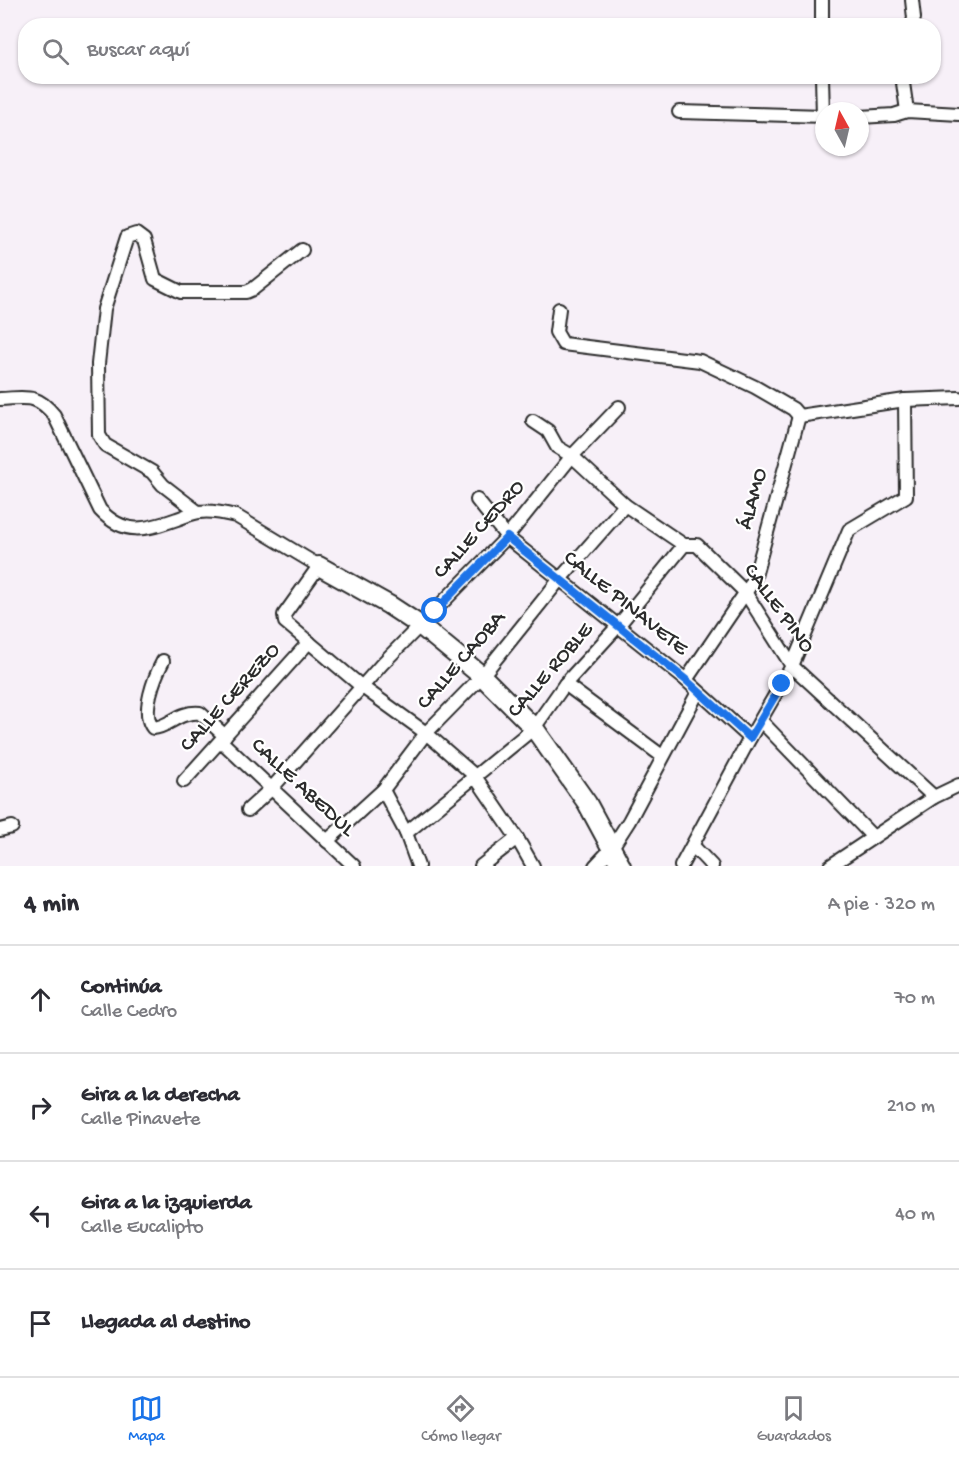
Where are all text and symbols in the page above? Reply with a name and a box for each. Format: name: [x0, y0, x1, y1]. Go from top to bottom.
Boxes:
search box: [18, 18, 941, 84]
icon: search: [39, 35, 72, 68]
text: Buscar aquí: [87, 38, 190, 64]
north arrow: [815, 102, 869, 156]
street label: ÁLAMO: [733, 465, 775, 533]
street label: CALLE CEDRO: [429, 475, 531, 585]
street label: CALLE PINAVETE: [557, 546, 694, 663]
street label: CALLE PINO: [737, 559, 819, 659]
route start: [421, 597, 447, 623]
street label: CALLE CAOBA: [412, 606, 513, 716]
street label: CALLE ROBLE: [503, 617, 600, 724]
street label: CALLE CEREZO: [175, 638, 287, 758]
route end: [768, 670, 794, 696]
street label: CALLE ABEDUL: [245, 733, 360, 843]
text: 4 min: [24, 890, 79, 921]
text: A pie · 320 m: [828, 894, 935, 917]
text: Continúa: [81, 975, 162, 1001]
icon: ahead: [24, 983, 57, 1016]
text: 70 m: [894, 988, 935, 1011]
text: Calle Cedro: [81, 1001, 177, 1024]
text: Gira a la derecha: [81, 1083, 239, 1109]
icon: right: [24, 1091, 57, 1124]
text: 210 m: [887, 1096, 935, 1119]
text: Calle Pinavete: [81, 1109, 200, 1132]
text: Gira a la izquierda: [81, 1191, 252, 1217]
icon: left: [24, 1199, 57, 1232]
text: 40 m: [895, 1204, 935, 1227]
text: Calle Eucalipto: [81, 1217, 204, 1240]
icon: arrive: [24, 1307, 57, 1340]
text: Llegada al destino: [81, 1310, 251, 1336]
tab: Mapa: [128, 1392, 165, 1447]
tab: Cómo llegar: [421, 1392, 501, 1447]
tab: Guardados: [757, 1392, 831, 1447]

